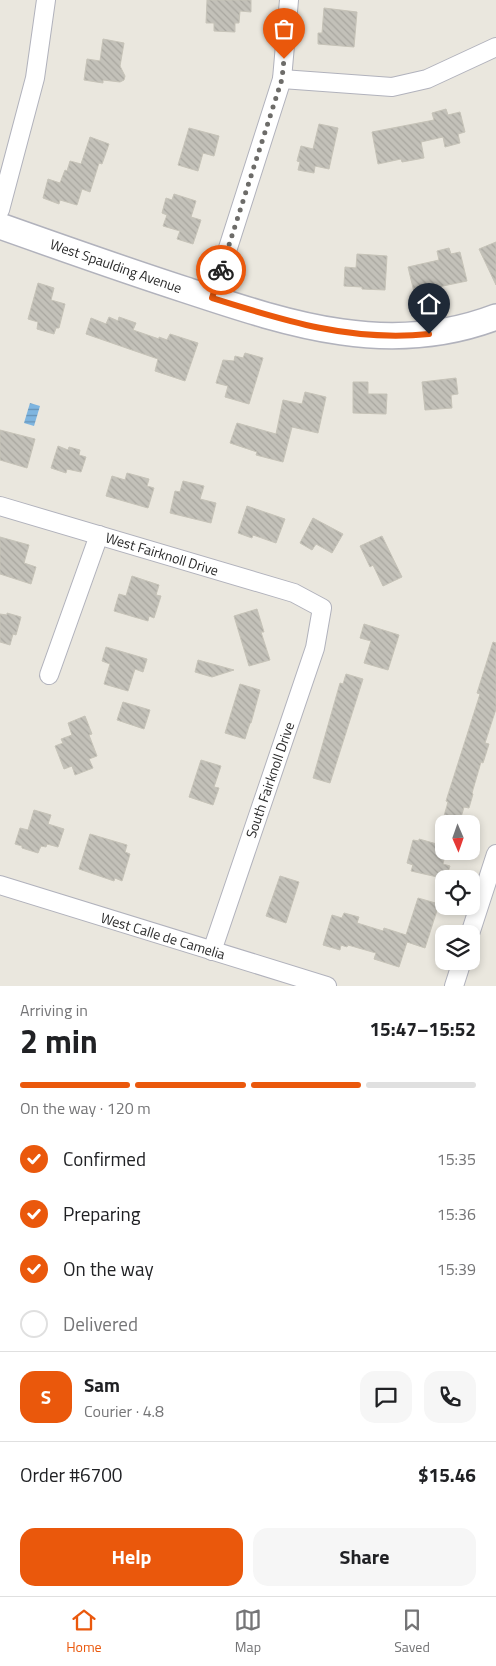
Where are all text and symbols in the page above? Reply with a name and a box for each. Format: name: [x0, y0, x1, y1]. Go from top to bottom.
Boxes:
pin: [263, 8, 305, 59]
icon: bag: [270, 15, 298, 43]
street label: West Spaulding Avenue: [47, 233, 185, 298]
courier: [196, 245, 246, 295]
icon: bike: [207, 256, 235, 284]
pin: [408, 283, 450, 334]
icon: home: [415, 290, 443, 318]
street label: West Fairknoll Drive: [103, 526, 221, 581]
street label: South Fairknoll Drive: [240, 719, 299, 841]
north arrow: [435, 815, 480, 860]
map controls: [435, 815, 480, 970]
button: locate: [435, 870, 480, 915]
street label: West Calle de Camelia: [98, 907, 228, 964]
button: layers: [435, 925, 480, 970]
text: Arriving in: [20, 998, 88, 1022]
text: 15:47–15:52: [369, 1014, 476, 1043]
text: 2 min: [20, 1017, 98, 1065]
text: On the way · 120 m: [20, 1096, 151, 1120]
text: Confirmed: [63, 1144, 146, 1173]
icon: check: [20, 1145, 48, 1173]
text: 15:35: [437, 1147, 476, 1171]
text: Preparing: [63, 1199, 140, 1228]
icon: check: [20, 1200, 48, 1228]
text: 15:36: [437, 1202, 476, 1226]
text: On the way: [63, 1254, 154, 1283]
icon: check: [20, 1255, 48, 1283]
text: 15:39: [437, 1257, 476, 1281]
text: Delivered: [63, 1309, 138, 1338]
text: Sam: [84, 1370, 120, 1399]
button: chat: [360, 1371, 412, 1423]
button: phone: [424, 1371, 476, 1423]
text: S: [41, 1382, 51, 1411]
text: Courier · 4.8: [84, 1399, 164, 1423]
text: Order #6700: [20, 1460, 122, 1489]
text: $15.46: [418, 1460, 476, 1489]
button: Help: [20, 1528, 243, 1586]
button: Share: [253, 1528, 476, 1586]
tab: Home: [66, 1606, 102, 1657]
tab: Map: [234, 1606, 262, 1657]
tab: Saved: [394, 1606, 430, 1657]

